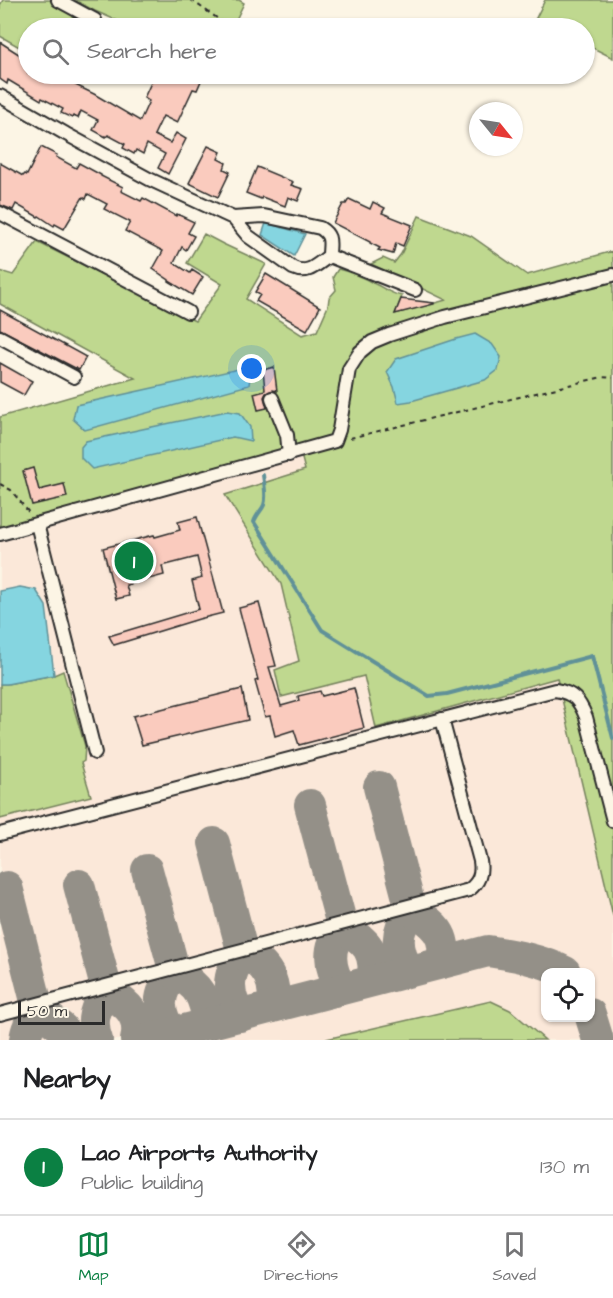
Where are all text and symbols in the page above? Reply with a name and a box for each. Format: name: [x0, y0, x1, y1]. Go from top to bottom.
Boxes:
search box: [18, 18, 595, 84]
icon: search: [39, 35, 72, 68]
text: Search here: [87, 36, 217, 67]
north arrow: [469, 102, 523, 156]
your location: [237, 354, 266, 383]
pin: 1: [114, 538, 154, 584]
map controls: [541, 968, 595, 1022]
button: locate: [541, 968, 595, 1022]
scale bar: [18, 998, 105, 1026]
text: 50 m: [27, 1000, 67, 1022]
text: Nearby: [24, 1061, 111, 1097]
text: Lao Airports Authority: [81, 1138, 318, 1169]
text: 1: [42, 1153, 45, 1181]
text: 130 m: [540, 1153, 589, 1181]
text: Public building: [81, 1169, 203, 1197]
tab: Map: [77, 1228, 110, 1286]
tab: Directions: [264, 1228, 338, 1286]
tab: Saved: [492, 1228, 536, 1286]

